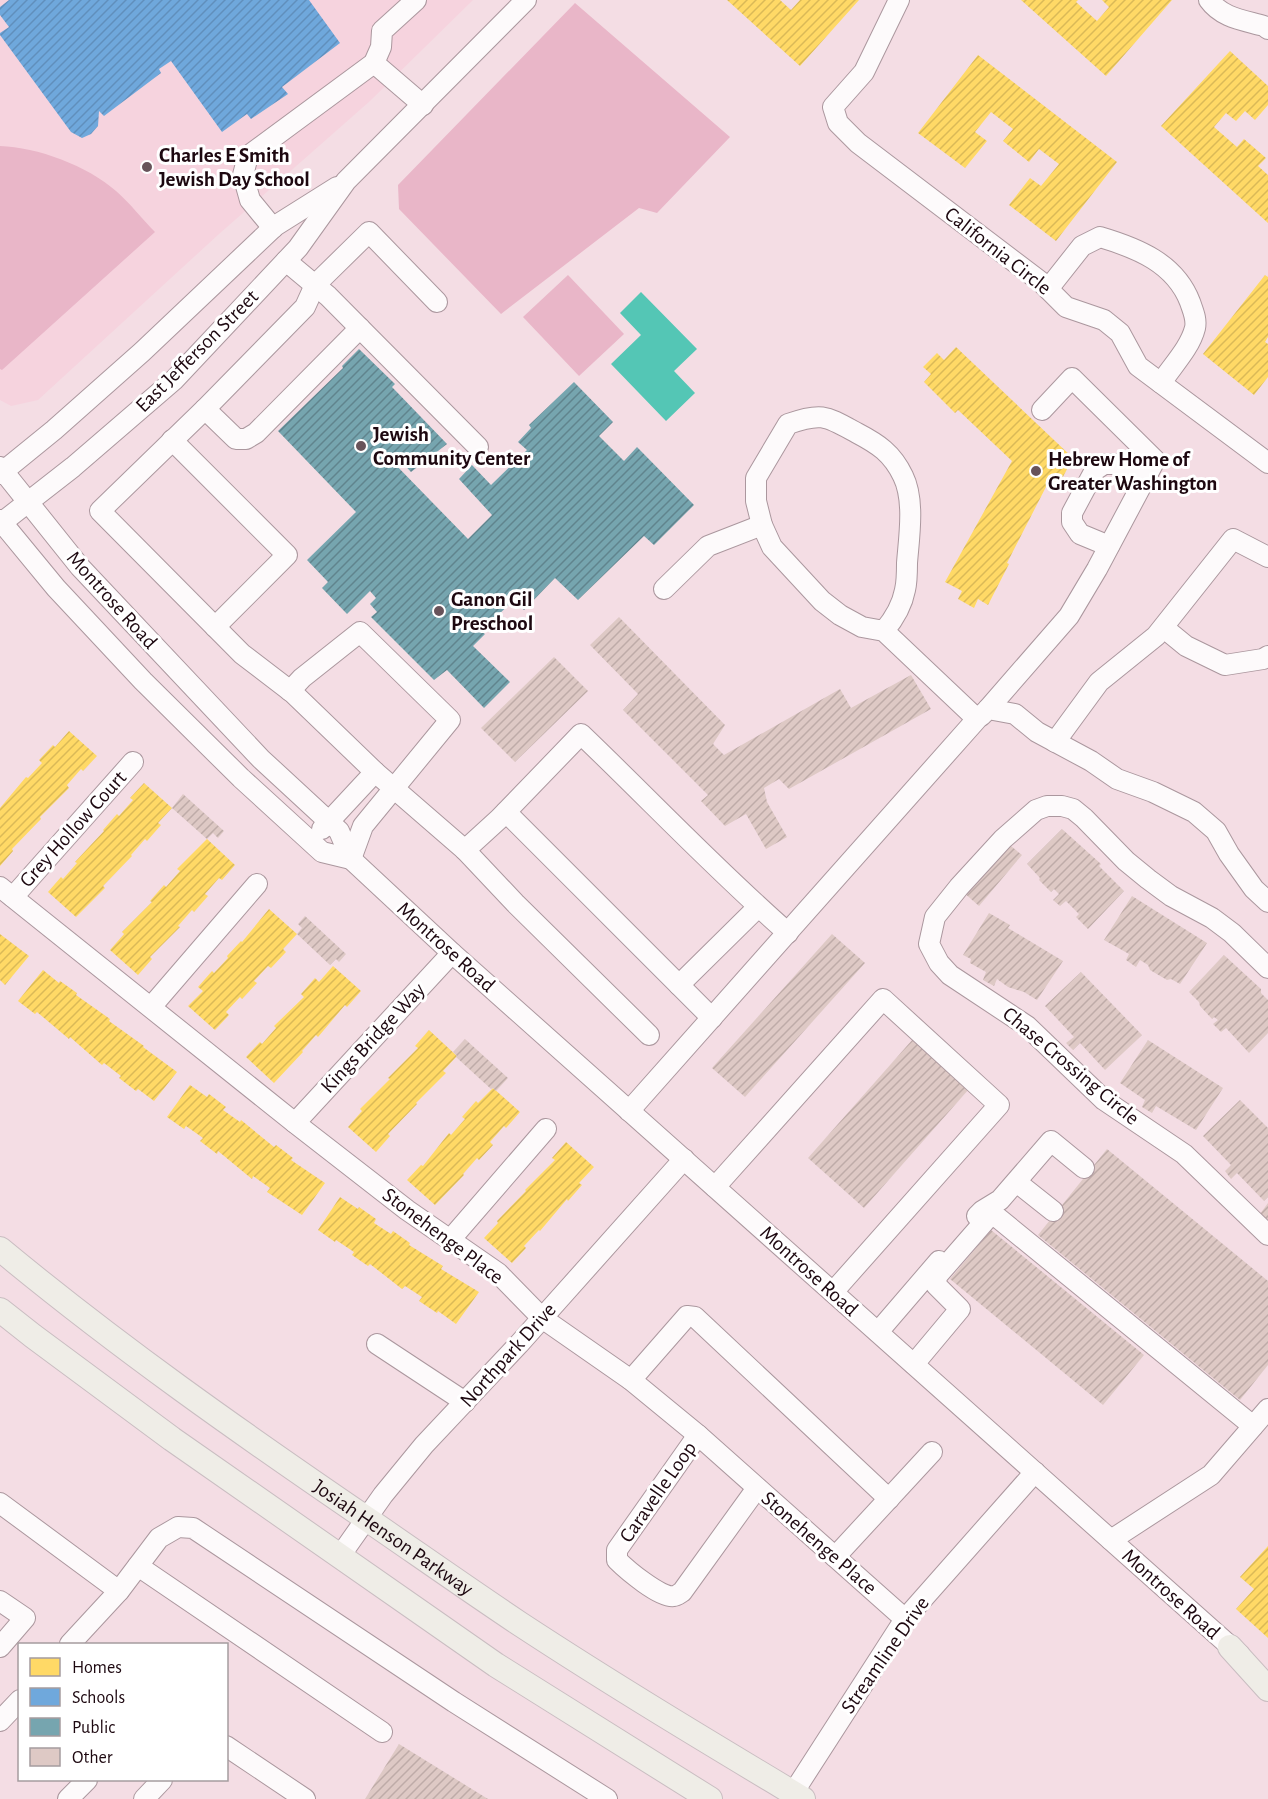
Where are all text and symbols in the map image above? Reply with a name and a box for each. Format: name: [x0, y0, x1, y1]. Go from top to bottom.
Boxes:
place label: Charles E Smith Jewish Day School: [159, 145, 310, 190]
marker: Charles E Smith Jewish Day School: [140, 160, 154, 174]
street label: California Circle: [941, 203, 1055, 299]
street label: East Jefferson Street: [132, 286, 262, 416]
place label: Jewish Community Center: [373, 424, 531, 469]
marker: Jewish Community Center: [354, 439, 368, 453]
place label: Hebrew Home of Greater Washington: [1048, 449, 1217, 494]
marker: Hebrew Home of Greater Washington: [1029, 464, 1043, 478]
street label: Montrose Road: [63, 547, 161, 653]
place label: Ganon Gil Preschool: [451, 589, 533, 634]
marker: Ganon Gil Preschool: [432, 604, 446, 618]
street label: Grey Hollow Court: [16, 767, 131, 891]
street label: Montrose Road: [393, 898, 499, 996]
street label: Kings Bridge Way: [317, 979, 429, 1097]
street label: Chase Crossing Circle: [999, 1003, 1143, 1129]
street label: Stonehenge Place: [379, 1184, 507, 1288]
street label: Montrose Road: [756, 1222, 862, 1320]
street label: Northpark Drive: [456, 1299, 560, 1411]
street label: Caravelle Loop: [616, 1438, 700, 1546]
street label: Josiah Henson Parkway: [310, 1475, 477, 1600]
street label: Stonehenge Place: [757, 1487, 881, 1599]
street label: Montrose Road: [1118, 1545, 1224, 1643]
street label: Streamline Drive: [837, 1593, 933, 1717]
legend: [18, 1643, 228, 1781]
text: Homes: [72, 1659, 122, 1677]
text: Schools: [72, 1689, 125, 1707]
text: Public: [72, 1719, 115, 1737]
text: Other: [72, 1749, 113, 1767]

